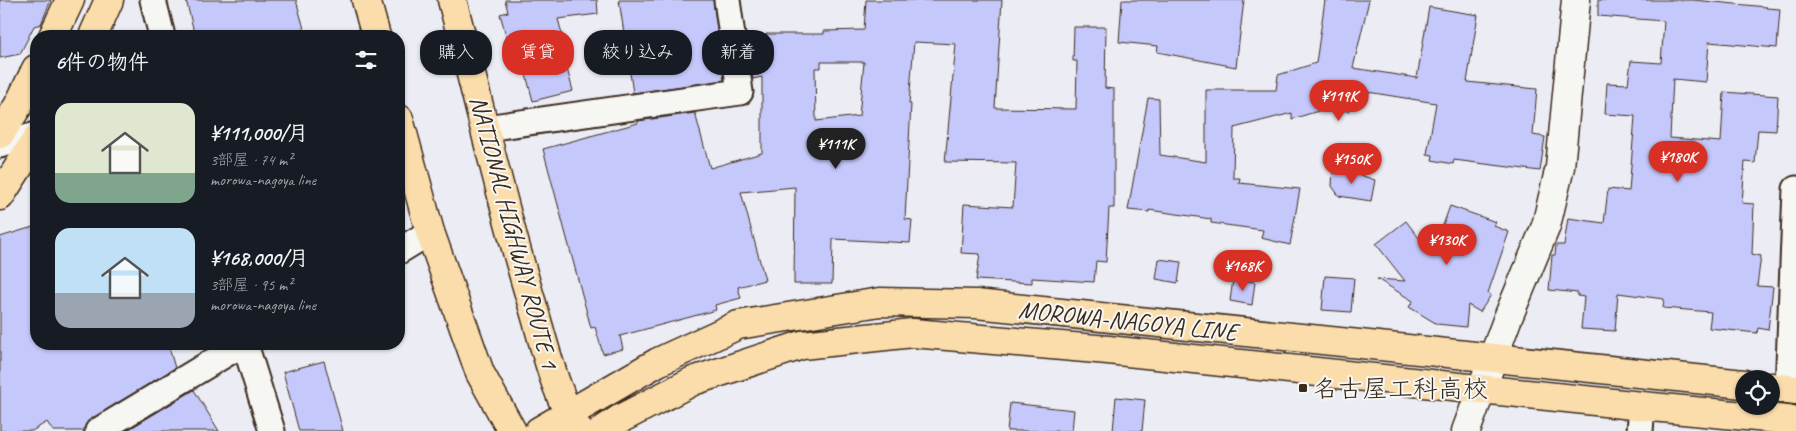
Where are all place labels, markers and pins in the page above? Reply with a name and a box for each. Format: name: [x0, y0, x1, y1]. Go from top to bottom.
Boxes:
pin: ¥119K: [1304, 80, 1374, 122]
pin: ¥111K: [801, 128, 871, 170]
pin: ¥180K: [1643, 140, 1713, 183]
pin: ¥150K: [1317, 142, 1387, 185]
pin: ¥130K: [1412, 224, 1482, 266]
pin: ¥168K: [1208, 250, 1278, 292]
place label: 名古屋工科高校: [1313, 373, 1488, 405]
marker: 名古屋工科高校: [1297, 382, 1309, 394]

